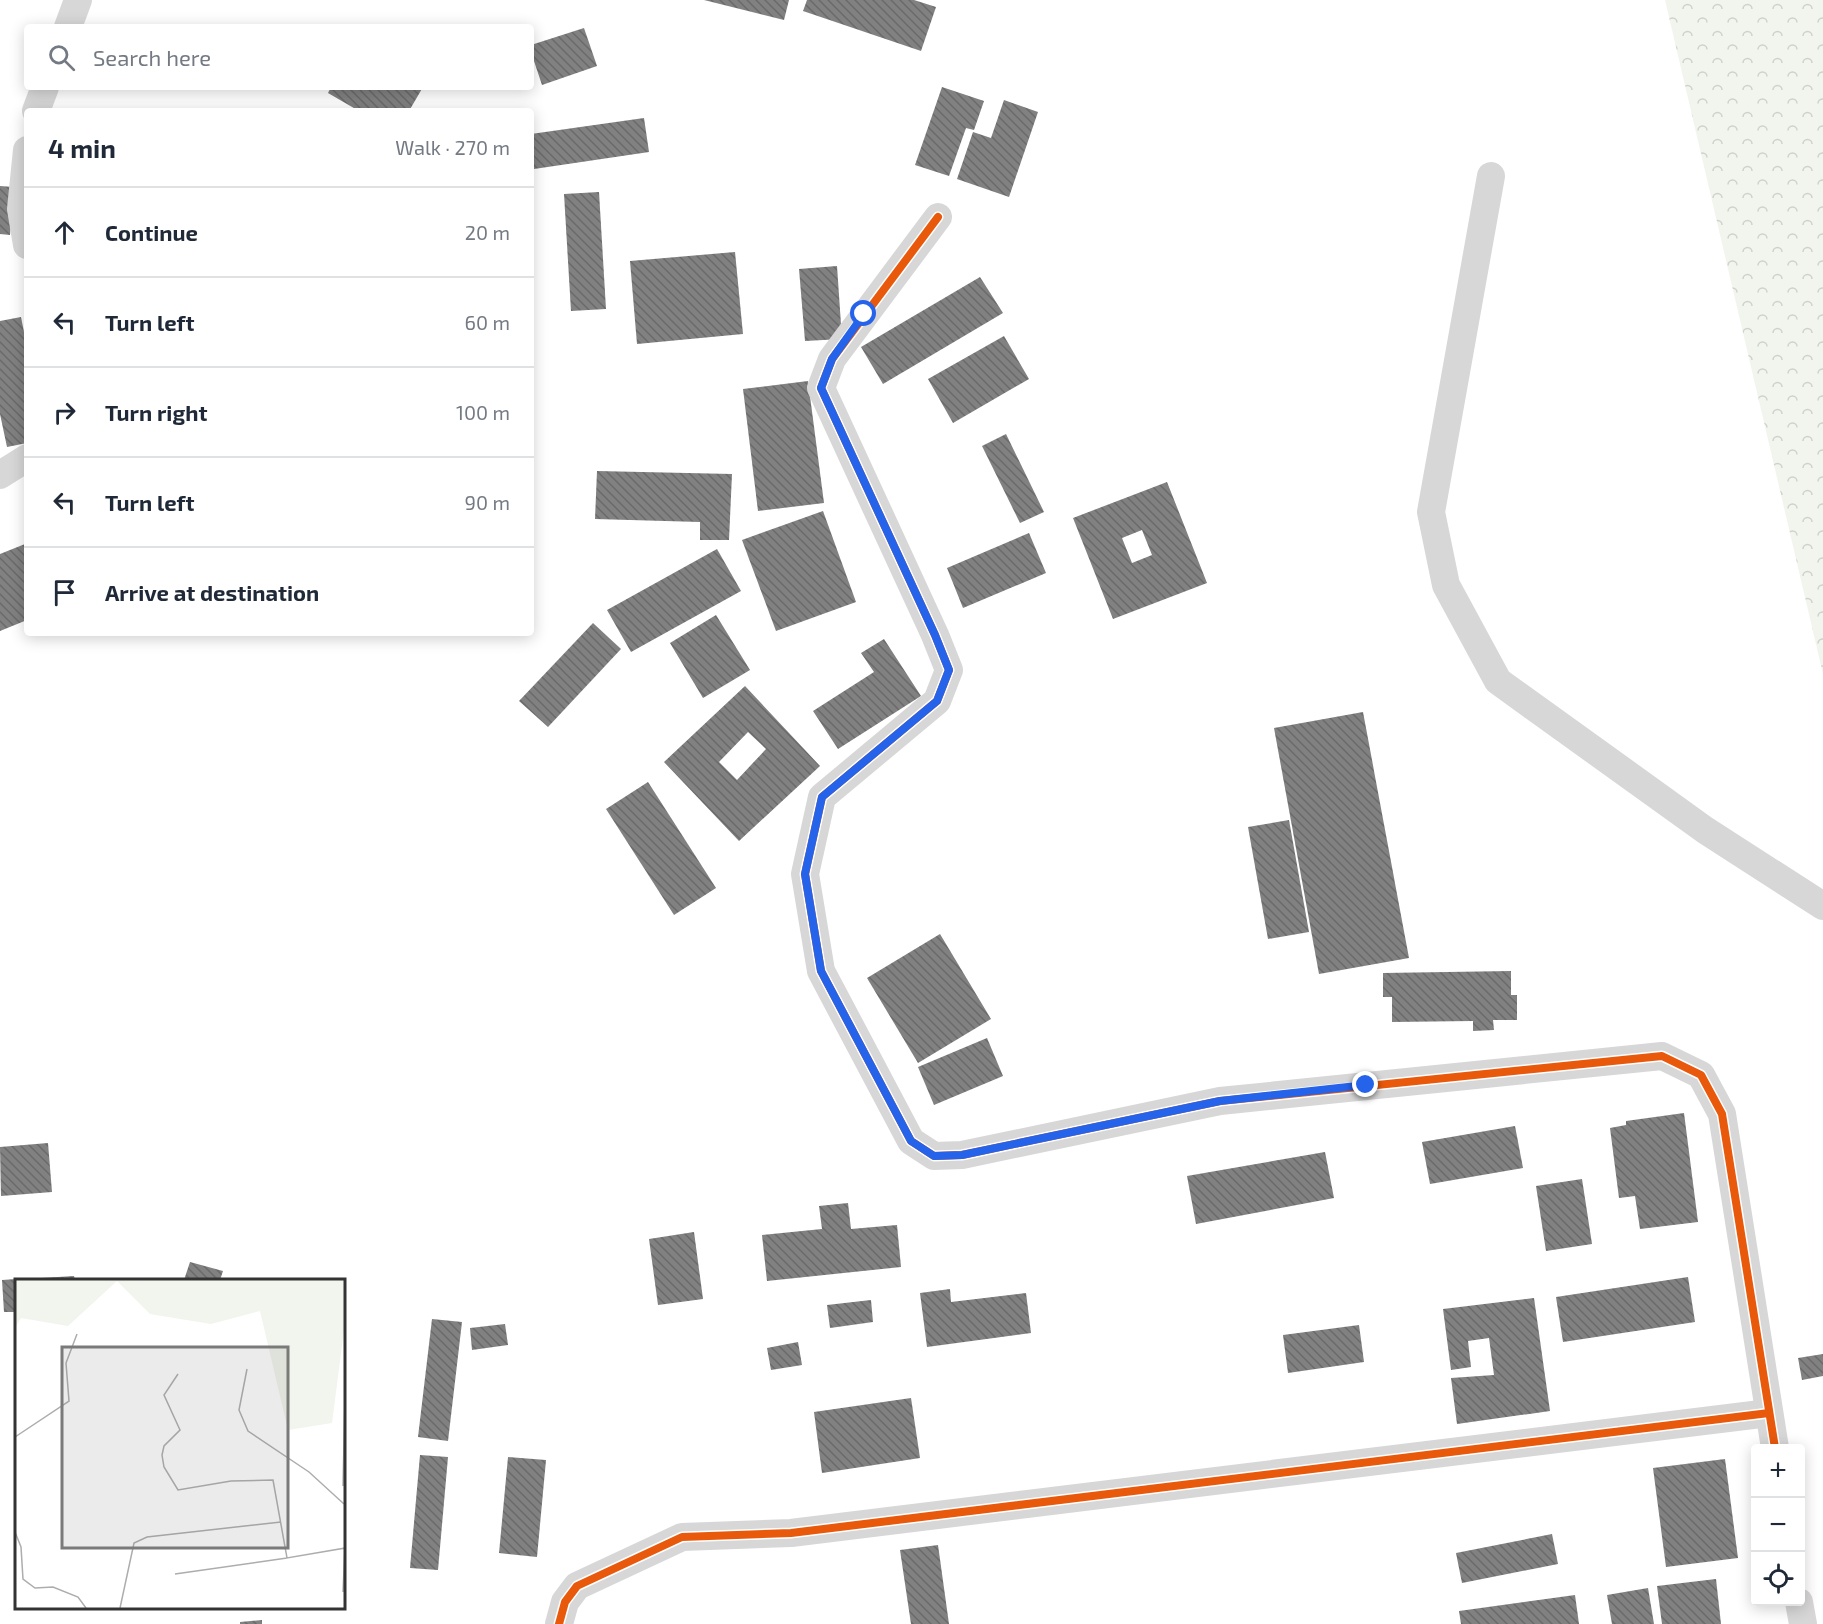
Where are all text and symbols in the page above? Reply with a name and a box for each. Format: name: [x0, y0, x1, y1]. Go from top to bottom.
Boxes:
search box: [24, 24, 534, 90]
icon: search: [45, 41, 78, 74]
text: Search here: [93, 44, 211, 70]
text: 4 min: [48, 132, 116, 163]
text: Walk · 270 m: [395, 135, 510, 159]
icon: ahead: [48, 216, 81, 249]
text: Continue: [105, 219, 198, 245]
text: 20 m: [465, 220, 510, 244]
route start: [850, 300, 876, 326]
icon: left: [48, 306, 81, 339]
text: Turn left: [105, 309, 194, 335]
text: 60 m: [465, 310, 510, 334]
icon: right: [48, 396, 81, 429]
text: Turn right: [105, 399, 207, 425]
text: 100 m: [456, 400, 510, 424]
icon: left: [48, 486, 81, 519]
text: Turn left: [105, 489, 194, 515]
text: 90 m: [465, 490, 510, 514]
icon: arrive: [48, 576, 81, 609]
text: Arrive at destination: [105, 579, 319, 605]
route end: [1352, 1071, 1378, 1097]
inset map: [15, 1279, 345, 1609]
map controls: [1751, 1444, 1805, 1606]
button: +: [1751, 1444, 1805, 1498]
button: −: [1751, 1498, 1805, 1552]
button: locate: [1751, 1552, 1805, 1606]

